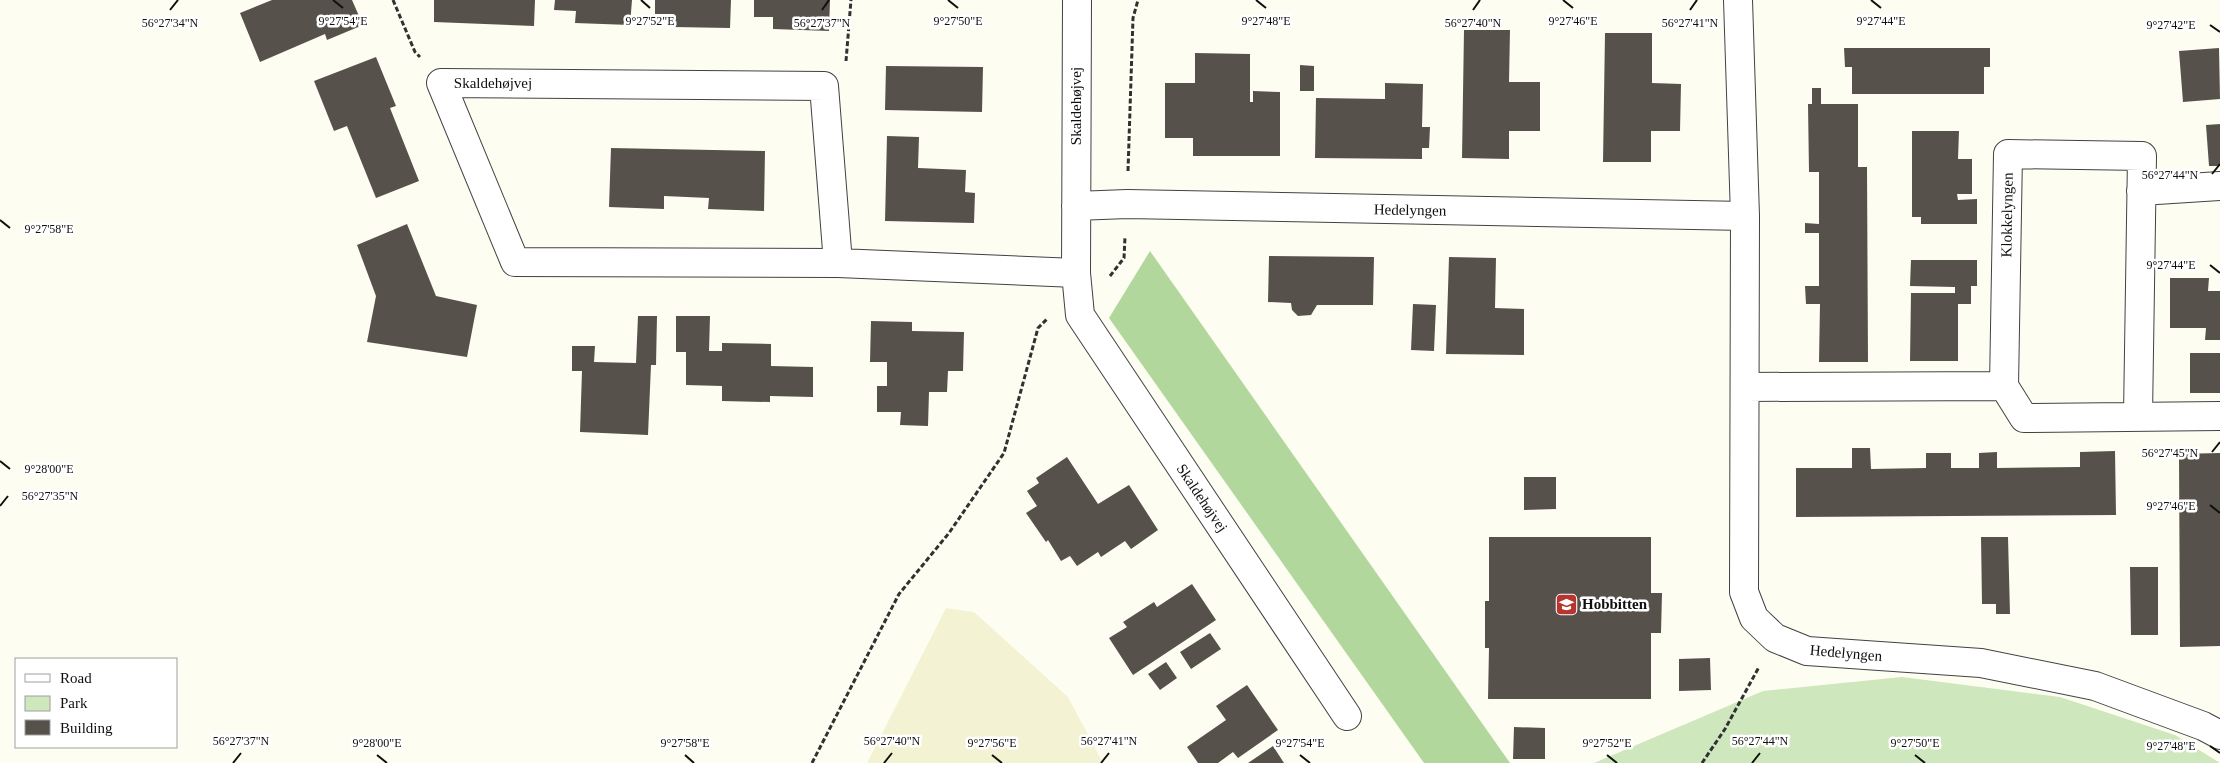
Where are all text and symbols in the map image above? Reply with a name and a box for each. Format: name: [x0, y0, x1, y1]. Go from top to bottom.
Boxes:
text: 9°27'54"E: [318, 14, 368, 28]
text: 9°27'52"E: [625, 14, 675, 28]
text: 9°27'50"E: [933, 14, 983, 28]
text: 9°27'48"E: [1241, 14, 1291, 28]
text: 9°27'46"E: [1548, 14, 1598, 28]
text: 9°27'44"E: [1856, 14, 1906, 28]
text: 56°27'34"N: [142, 16, 199, 30]
text: 56°27'37"N: [794, 16, 851, 30]
text: 56°27'40"N: [1445, 16, 1502, 30]
text: 56°27'41"N: [1662, 16, 1719, 30]
text: 9°27'42"E: [2146, 18, 2196, 32]
street label: Skaldehøjvej: [1068, 67, 1084, 145]
street label: Skaldehøjvej: [454, 75, 532, 91]
text: 56°27'44"N: [2142, 168, 2199, 182]
street label: Klokkelyngen: [1998, 172, 2016, 258]
street label: Hedelyngen: [1374, 201, 1447, 219]
text: 9°27'58"E: [24, 222, 74, 236]
text: 9°27'44"E: [2146, 258, 2196, 272]
text: 56°27'45"N: [2142, 446, 2199, 460]
street label: Skaldehøjvej: [1173, 461, 1231, 535]
text: 9°28'00"E: [24, 462, 74, 476]
text: 56°27'35"N: [22, 489, 79, 503]
text: 9°27'46"E: [2146, 499, 2196, 513]
school or university icon: Hobbitten: [1554, 592, 1578, 616]
place label: Hobbitten: [1582, 596, 1648, 612]
street label: Hedelyngen: [1809, 642, 1883, 664]
legend: [15, 658, 178, 748]
text: Road: [60, 670, 92, 686]
text: Park: [60, 695, 88, 711]
text: Building: [60, 720, 113, 736]
text: 56°27'37"N: [213, 734, 270, 748]
text: 56°27'40"N: [864, 734, 921, 748]
text: 56°27'41"N: [1081, 734, 1138, 748]
text: 56°27'44"N: [1732, 734, 1789, 748]
text: 9°28'00"E: [352, 736, 402, 750]
text: 9°27'58"E: [660, 736, 710, 750]
text: 9°27'56"E: [967, 736, 1017, 750]
text: 9°27'54"E: [1275, 736, 1325, 750]
text: 9°27'52"E: [1582, 736, 1632, 750]
text: 9°27'50"E: [1890, 736, 1940, 750]
text: 9°27'48"E: [2146, 739, 2196, 753]

